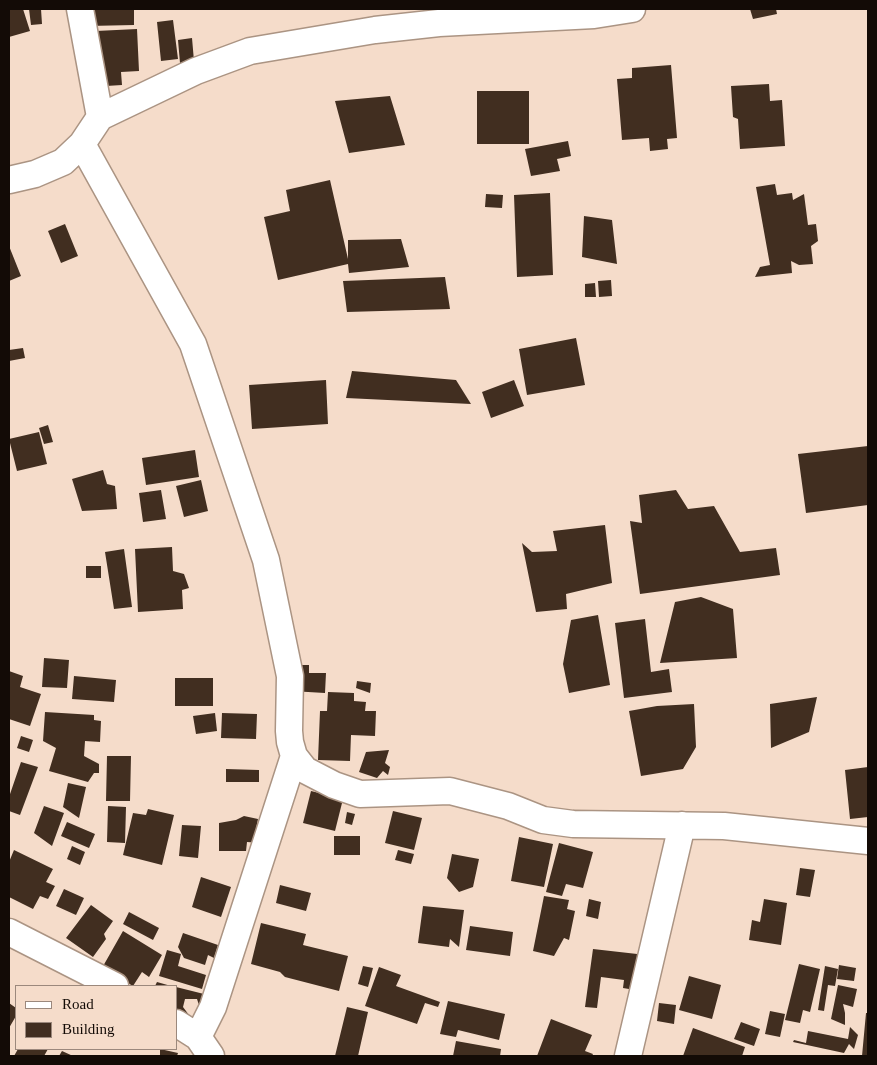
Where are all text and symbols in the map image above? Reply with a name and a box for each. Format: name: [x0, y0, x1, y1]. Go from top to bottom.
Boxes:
legend: [15, 985, 178, 1050]
text: Road: [62, 996, 94, 1012]
text: Building: [62, 1021, 115, 1037]

